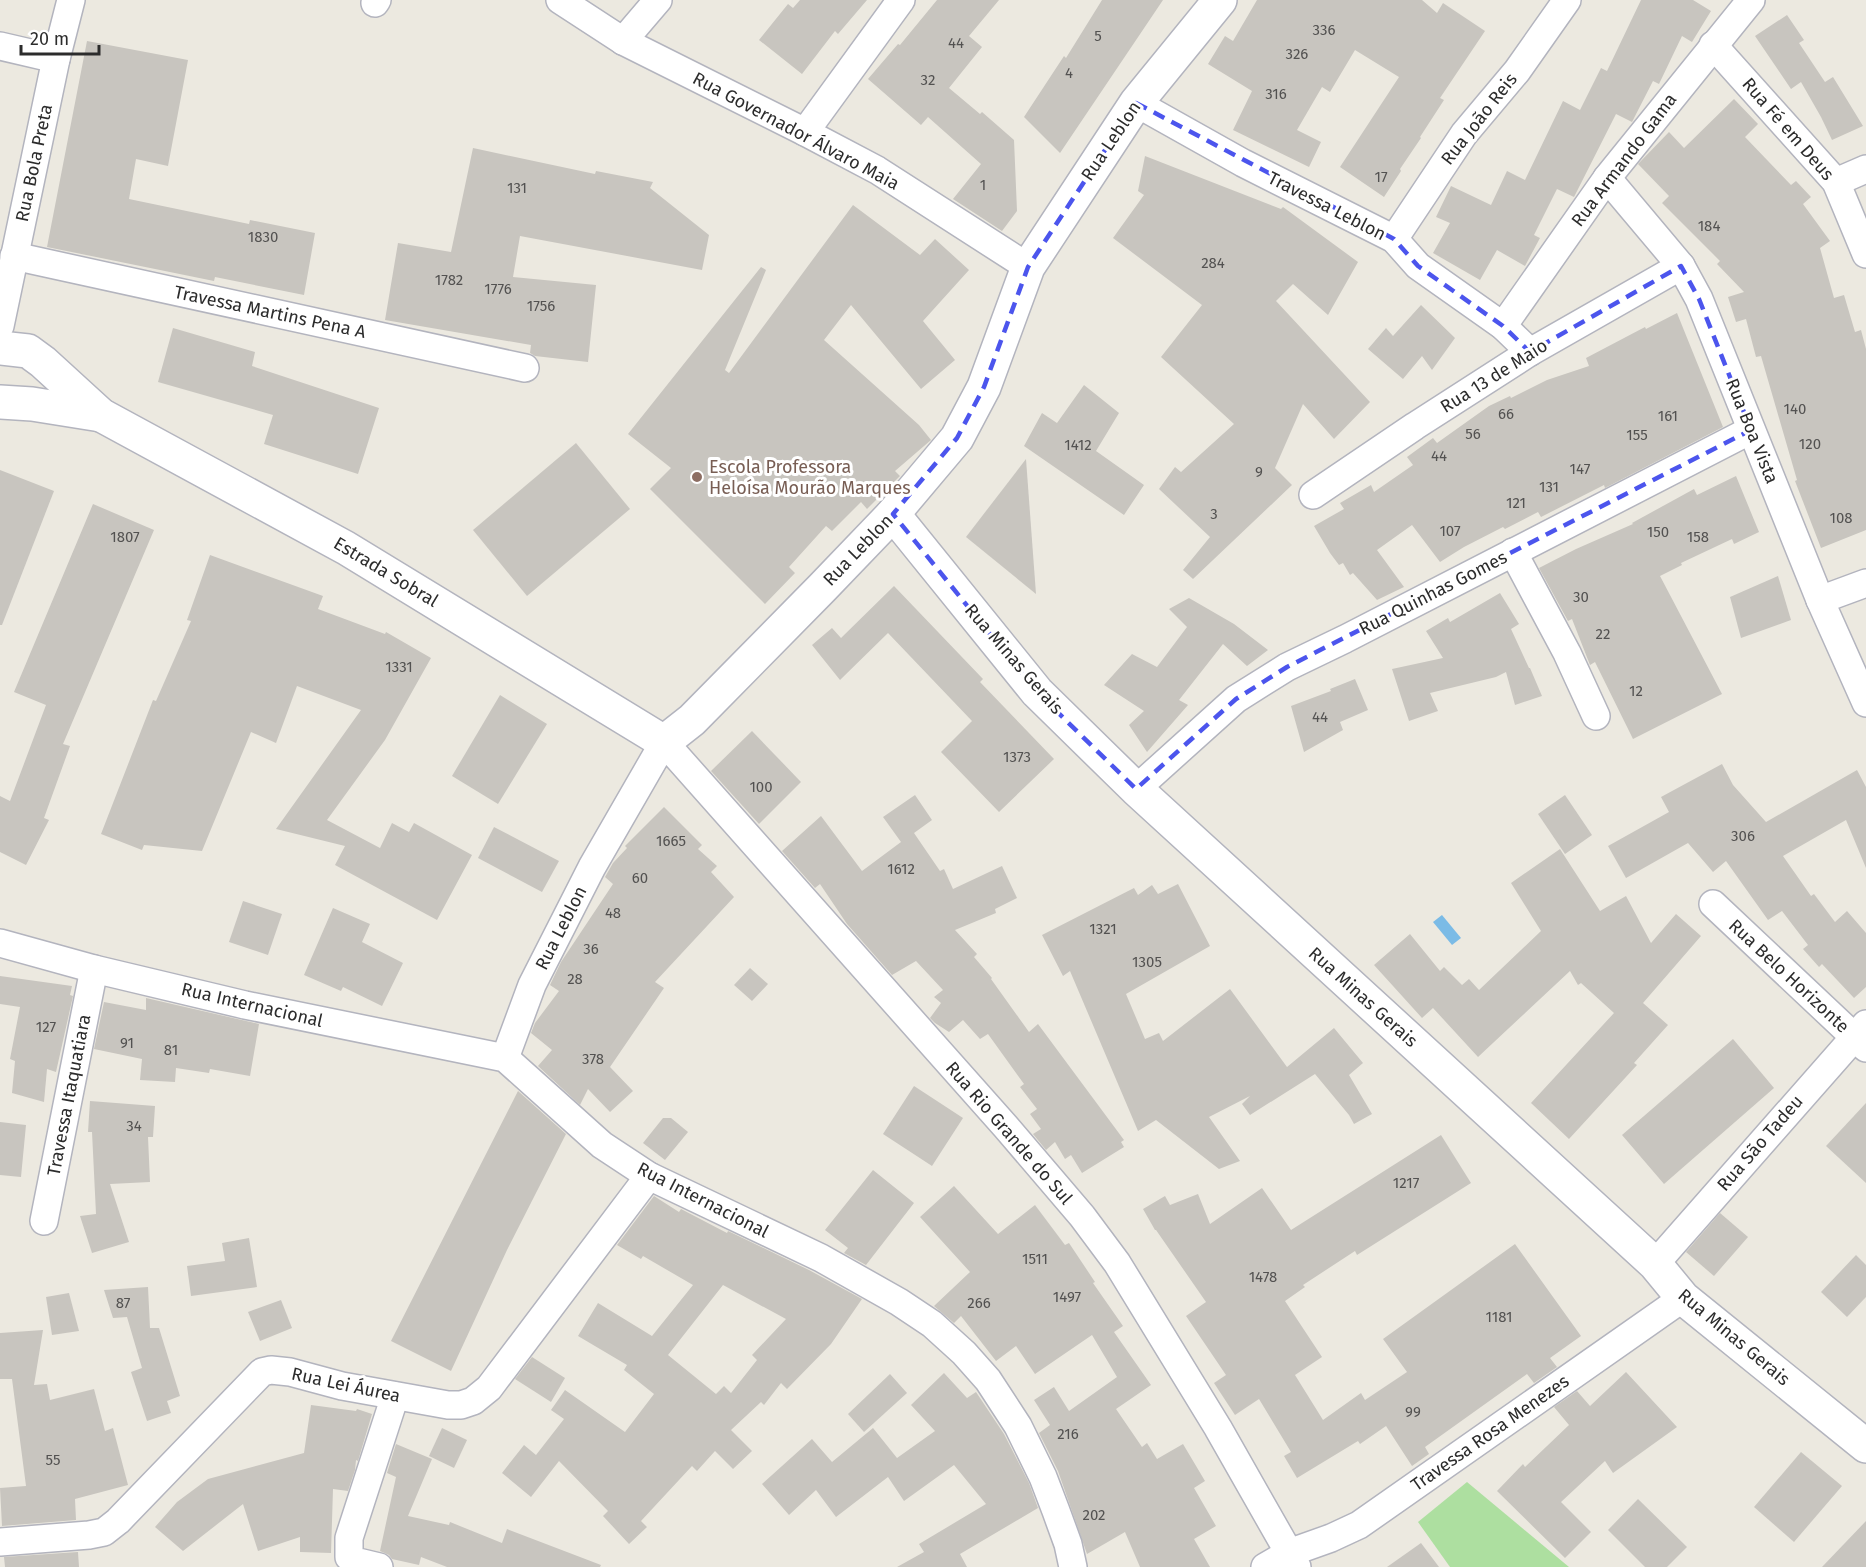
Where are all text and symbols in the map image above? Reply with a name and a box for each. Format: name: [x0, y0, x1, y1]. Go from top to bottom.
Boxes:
scale bar: [21, 18, 99, 56]
house number: 336: [1313, 21, 1335, 39]
house number: 5: [1094, 27, 1102, 45]
text: 20 m: [30, 28, 69, 50]
house number: 44: [948, 34, 964, 52]
house number: 326: [1286, 45, 1308, 63]
house number: 4: [1065, 64, 1073, 82]
street label: Rua Governador Álvaro Maia: [689, 66, 903, 195]
street label: Rua João Reis: [1436, 69, 1522, 169]
house number: 32: [921, 71, 935, 89]
street label: Rua Fé em Deus: [1737, 73, 1839, 185]
house number: 316: [1265, 85, 1287, 103]
street label: Rua Armando Gama: [1567, 89, 1681, 231]
street label: Rua Leblon: [1076, 97, 1146, 185]
street label: Rua Bola Preta: [11, 102, 57, 224]
street label: Travessa Leblon: [1264, 167, 1390, 245]
house number: 17: [1374, 168, 1388, 186]
house number: 1: [980, 176, 986, 194]
house number: 131: [507, 179, 527, 197]
house number: 184: [1698, 217, 1720, 235]
house number: 1830: [248, 228, 278, 246]
house number: 284: [1201, 254, 1225, 272]
house number: 1782: [435, 271, 463, 289]
house number: 1776: [484, 280, 512, 298]
street label: Travessa Martins Pena A: [172, 281, 369, 343]
house number: 1756: [527, 297, 555, 315]
street label: Rua 13 de Maio: [1436, 334, 1552, 418]
street label: Rua Boa Vista: [1721, 375, 1783, 487]
house number: 140: [1784, 400, 1806, 418]
house number: 66: [1498, 405, 1514, 423]
house number: 161: [1658, 407, 1678, 425]
house number: 56: [1465, 425, 1481, 443]
house number: 155: [1626, 426, 1648, 444]
house number: 120: [1799, 435, 1821, 453]
house number: 1412: [1064, 436, 1092, 454]
house number: 44: [1431, 447, 1447, 465]
place label: Escola Professora Heloísa Mourão Marques: [709, 456, 911, 499]
house number: 147: [1570, 460, 1591, 478]
house number: 9: [1255, 463, 1263, 481]
marker: Escola Professora Heloísa Mourão Marques: [690, 470, 704, 484]
house number: 131: [1539, 478, 1559, 496]
house number: 121: [1506, 494, 1526, 512]
house number: 3: [1210, 505, 1218, 523]
house number: 108: [1829, 509, 1853, 527]
street label: Rua Leblon: [818, 510, 898, 590]
house number: 107: [1439, 522, 1461, 540]
house number: 150: [1647, 523, 1669, 541]
house number: 1807: [110, 528, 140, 546]
house number: 158: [1687, 528, 1709, 546]
street label: Estrada Sobral: [330, 532, 442, 612]
street label: Rua Quinhas Gomes: [1355, 546, 1511, 640]
house number: 30: [1573, 588, 1589, 606]
street label: Rua Minas Gerais: [960, 599, 1068, 719]
house number: 22: [1596, 625, 1610, 643]
house number: 1331: [385, 658, 413, 676]
house number: 12: [1629, 682, 1643, 700]
house number: 44: [1312, 708, 1328, 726]
house number: 1373: [1003, 748, 1031, 766]
house number: 100: [749, 778, 773, 796]
house number: 306: [1731, 827, 1755, 845]
house number: 1665: [656, 832, 686, 850]
house number: 1612: [887, 860, 915, 878]
house number: 60: [632, 869, 648, 887]
street label: Rua Leblon: [530, 882, 592, 974]
house number: 48: [605, 904, 621, 922]
street label: Rua Belo Horizonte: [1724, 914, 1854, 1038]
house number: 1321: [1089, 920, 1117, 938]
house number: 36: [583, 940, 599, 958]
street label: Rua Minas Gerais: [1304, 942, 1422, 1052]
house number: 1305: [1132, 953, 1162, 971]
house number: 28: [567, 970, 583, 988]
street label: Rua Internacional: [179, 978, 325, 1032]
street label: Travessa Itaquatiara: [43, 1012, 95, 1178]
house number: 127: [36, 1018, 57, 1036]
house number: 91: [120, 1034, 134, 1052]
house number: 81: [164, 1041, 178, 1059]
house number: 378: [582, 1050, 604, 1068]
street label: Rua Rio Grande do Sul: [941, 1057, 1077, 1209]
street label: Rua São Tadeu: [1712, 1090, 1808, 1196]
house number: 34: [126, 1117, 142, 1135]
street label: Rua Internacional: [634, 1157, 772, 1243]
house number: 1217: [1393, 1174, 1420, 1192]
house number: 1511: [1022, 1250, 1048, 1268]
house number: 1478: [1249, 1268, 1277, 1286]
street label: Rua Minas Gerais: [1674, 1284, 1794, 1390]
house number: 1497: [1053, 1288, 1082, 1306]
house number: 87: [116, 1294, 131, 1312]
house number: 266: [967, 1294, 991, 1312]
house number: 1181: [1485, 1308, 1513, 1326]
street label: Rua Lei Áurea: [290, 1362, 403, 1407]
street label: Travessa Rosa Menezes: [1407, 1370, 1573, 1496]
house number: 99: [1405, 1403, 1421, 1421]
house number: 216: [1057, 1425, 1079, 1443]
house number: 55: [46, 1451, 60, 1469]
house number: 202: [1082, 1506, 1106, 1524]

